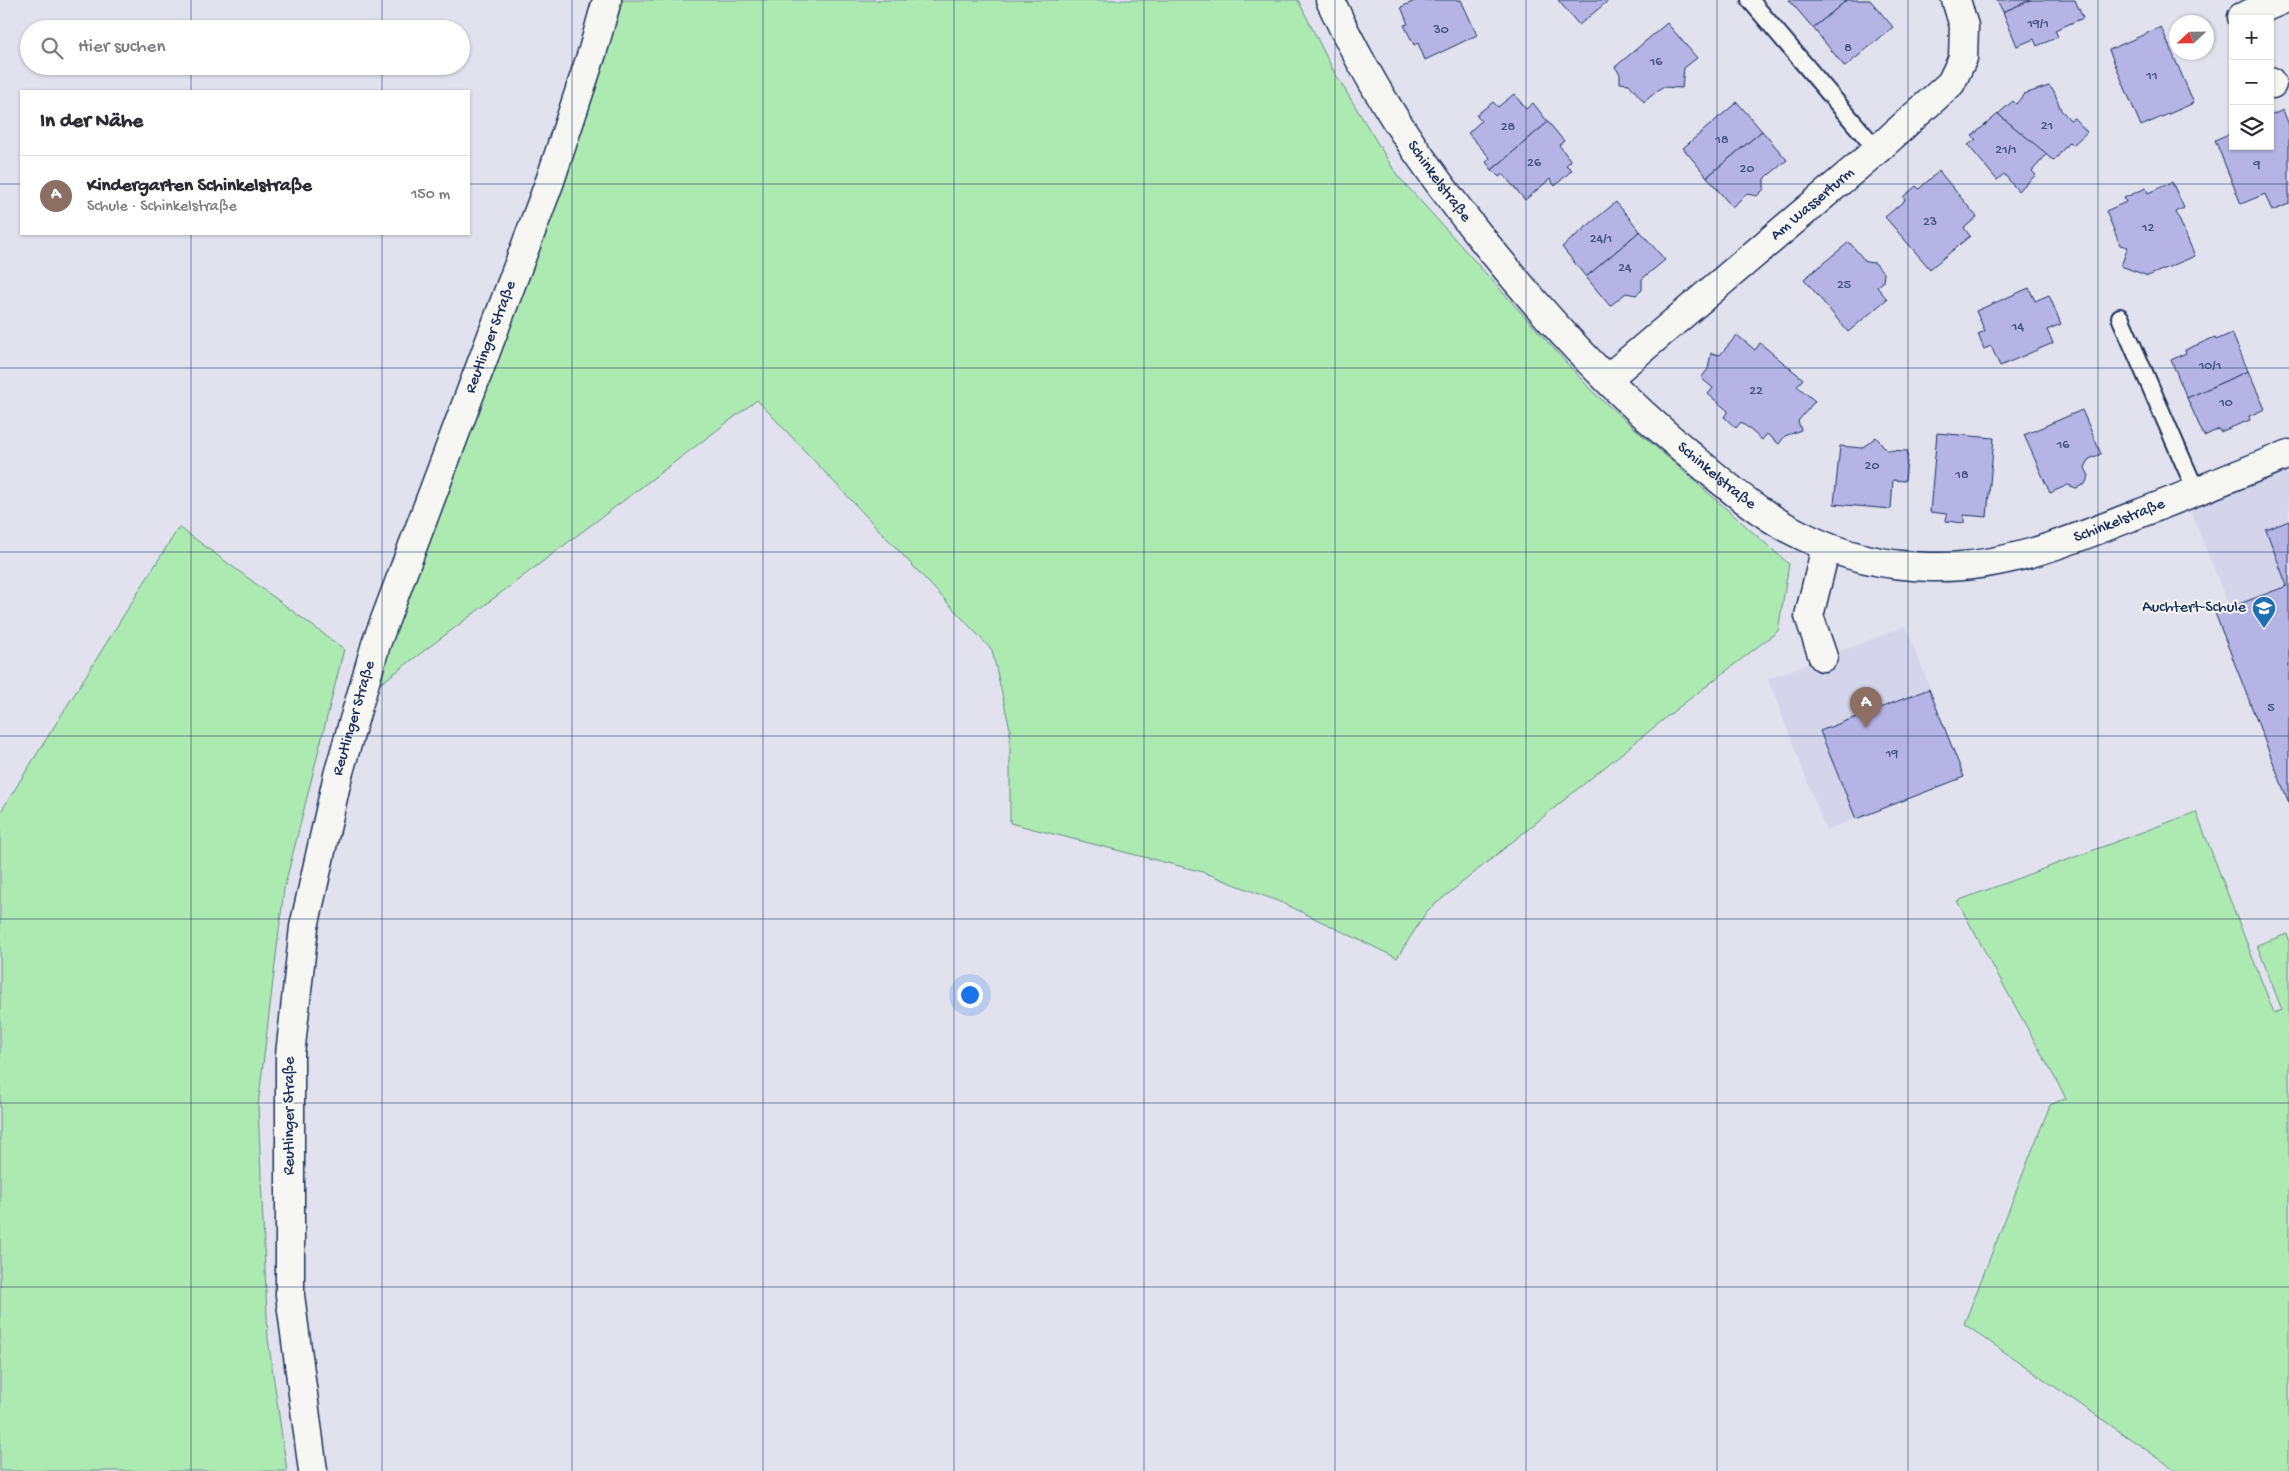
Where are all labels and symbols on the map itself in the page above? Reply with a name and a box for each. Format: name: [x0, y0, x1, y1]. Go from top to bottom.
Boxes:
north arrow: [2169, 15, 2214, 60]
house number: 19/1: [2026, 16, 2049, 33]
house number: 30: [1432, 22, 1449, 39]
house number: 8: [1844, 40, 1852, 57]
house number: 16: [1649, 54, 1663, 71]
house number: 11: [2145, 68, 2158, 85]
house number: 21: [2041, 118, 2053, 135]
house number: 28: [1501, 119, 1516, 136]
house number: 18: [1714, 132, 1729, 149]
street label: Schinkelstraße: [1402, 137, 1475, 227]
house number: 21/1: [1995, 142, 2017, 159]
house number: 26: [1527, 155, 1542, 172]
house number: 9: [2252, 157, 2261, 174]
house number: 20: [1740, 161, 1754, 178]
street label: Am Wasserturm: [1767, 163, 1859, 245]
house number: 23: [1923, 214, 1937, 231]
house number: 12: [2141, 220, 2154, 237]
house number: 24/1: [1590, 231, 1612, 248]
house number: 24: [1618, 260, 1632, 277]
house number: 25: [1837, 277, 1851, 294]
street label: Reutlinger Straße: [461, 278, 521, 396]
house number: 14: [2011, 319, 2025, 336]
house number: 10/1: [2198, 358, 2221, 375]
house number: 22: [1749, 383, 1763, 400]
house number: 10: [2218, 395, 2233, 412]
house number: 16: [2056, 437, 2070, 454]
street label: Schinkelstraße: [1673, 438, 1760, 515]
house number: 20: [1865, 458, 1879, 475]
house number: 18: [1954, 467, 1969, 484]
street label: Schinkelstraße: [2071, 495, 2169, 548]
school or university icon: Auchtert-Schule: [2251, 595, 2277, 629]
place label: Auchtert-Schule: [2142, 599, 2247, 618]
street label: Reutlinger Straße: [329, 658, 380, 778]
pin: A: [1850, 687, 1882, 728]
house number: 5: [2267, 700, 2275, 717]
house number: 19: [1885, 746, 1898, 763]
your location: [957, 982, 983, 1008]
street label: Reutlinger Straße: [281, 1056, 300, 1175]

